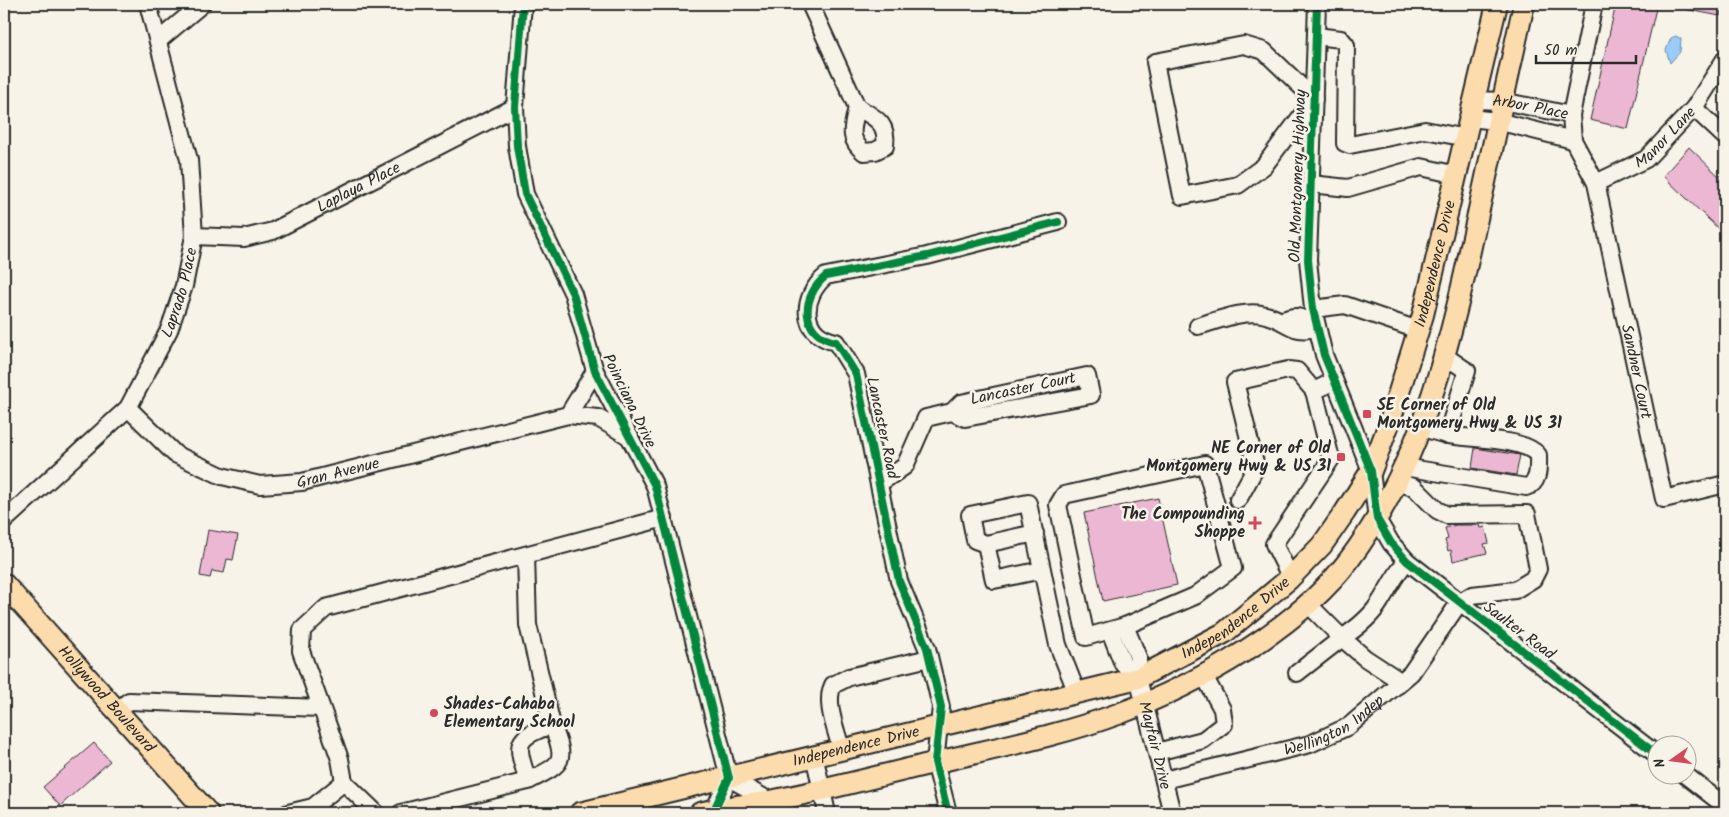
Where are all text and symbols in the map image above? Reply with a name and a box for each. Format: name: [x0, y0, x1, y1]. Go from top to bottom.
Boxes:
scale bar: [1536, 32, 1636, 64]
text: 50 m: [1544, 39, 1578, 63]
street label: Arbor Place: [1492, 88, 1571, 127]
street label: Old Montgomery Highway: [1282, 89, 1314, 263]
street label: Manor Lane: [1630, 101, 1702, 175]
street label: Laplaya Place: [312, 155, 405, 219]
street label: Independence Drive: [1407, 198, 1462, 330]
street label: Laprado Place: [155, 245, 204, 342]
street label: Sandner Court: [1614, 322, 1659, 422]
street label: Poinciana Drive: [595, 349, 663, 453]
street label: Lancaster Court: [968, 365, 1079, 412]
street label: Lancaster Road: [859, 375, 905, 482]
place label: SE Corner of Old Montgomery Hwy & US 31: [1377, 393, 1562, 436]
marker: SE Corner of Old Montgomery Hwy & US 31: [1361, 408, 1373, 420]
place label: NE Corner of Old Montgomery Hwy & US 31: [1146, 436, 1331, 479]
street label: Gran Avenue: [296, 450, 382, 495]
marker: NE Corner of Old Montgomery Hwy & US 31: [1335, 451, 1347, 463]
place label: The Compounding Shoppe: [1121, 502, 1245, 545]
marker: The Compounding Shoppe: [1249, 517, 1261, 529]
street label: Independence Drive: [1176, 570, 1296, 666]
street label: Saulter Road: [1478, 595, 1561, 667]
street label: Hollywood Boulevard: [52, 640, 162, 759]
street label: Wellington Indep: [1281, 688, 1390, 762]
place label: Shades-Cahaba Elementary School: [444, 692, 576, 735]
street label: Mayfair Drive: [1132, 699, 1178, 792]
marker: Shades-Cahaba Elementary School: [428, 707, 440, 719]
street label: Independence Drive: [790, 719, 922, 774]
north arrow: [1646, 734, 1696, 784]
text: N: [1649, 756, 1672, 770]

